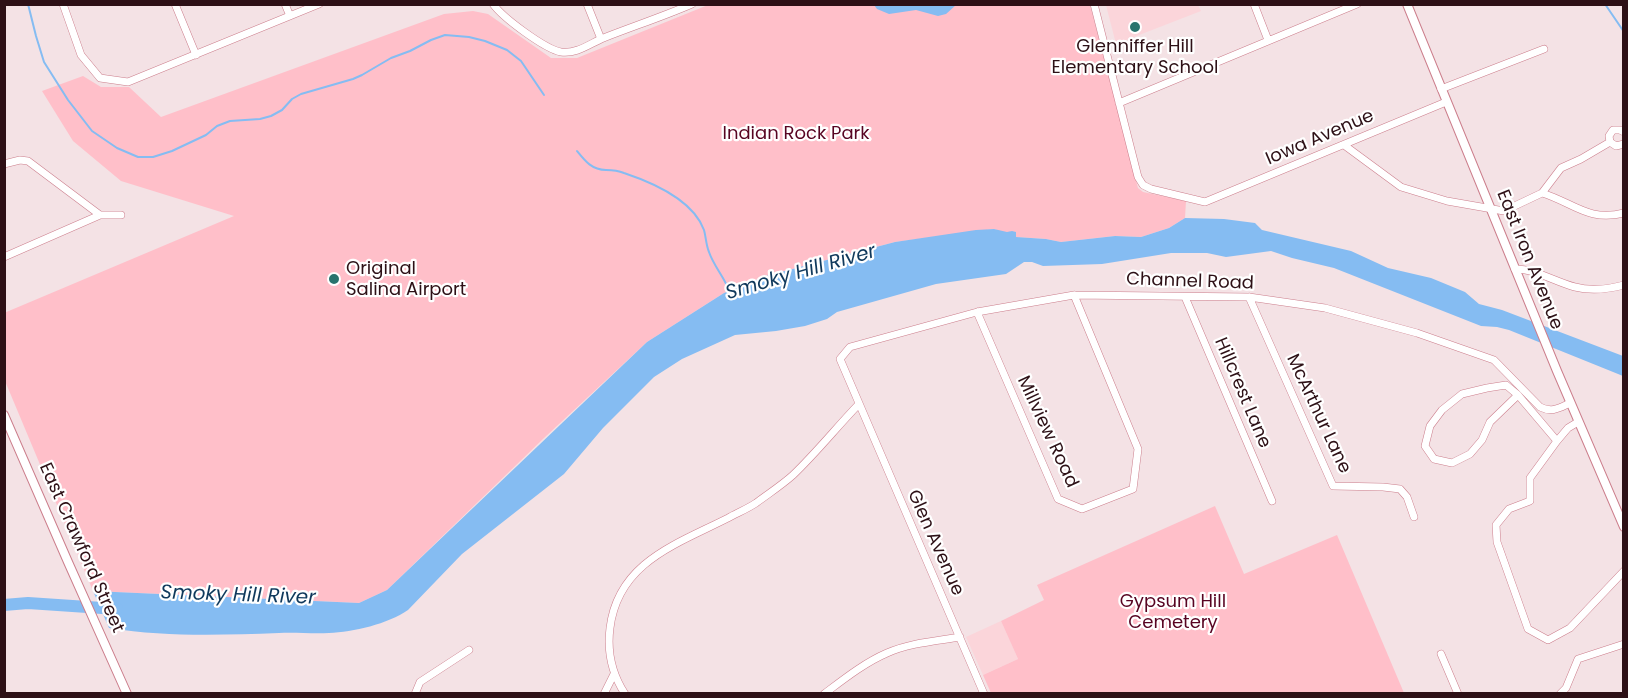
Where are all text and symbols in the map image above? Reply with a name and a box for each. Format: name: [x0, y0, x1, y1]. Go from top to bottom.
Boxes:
marker: Glenniffer Hill Elementary School: [1128, 20, 1142, 34]
place label: Glenniffer Hill Elementary School: [1052, 36, 1218, 78]
street label: Iowa Avenue: [1263, 106, 1377, 170]
park label: Indian Rock Park: [722, 123, 870, 145]
street label: East Iron Avenue: [1491, 187, 1567, 333]
water label: Smoky Hill River: [723, 240, 879, 306]
place label: Original Salina Airport: [346, 258, 466, 300]
street label: Channel Road: [1126, 269, 1254, 295]
marker: Original Salina Airport: [327, 272, 341, 286]
street label: Hillcrest Lane: [1209, 335, 1275, 451]
street label: McArthur Lane: [1281, 351, 1355, 477]
street label: Millview Road: [1012, 373, 1082, 491]
street label: East Crawford Street: [34, 460, 128, 636]
street label: Glen Avenue: [902, 487, 968, 599]
water label: Smoky Hill River: [160, 581, 316, 611]
park label: Gypsum Hill Cemetery: [1120, 591, 1226, 634]

